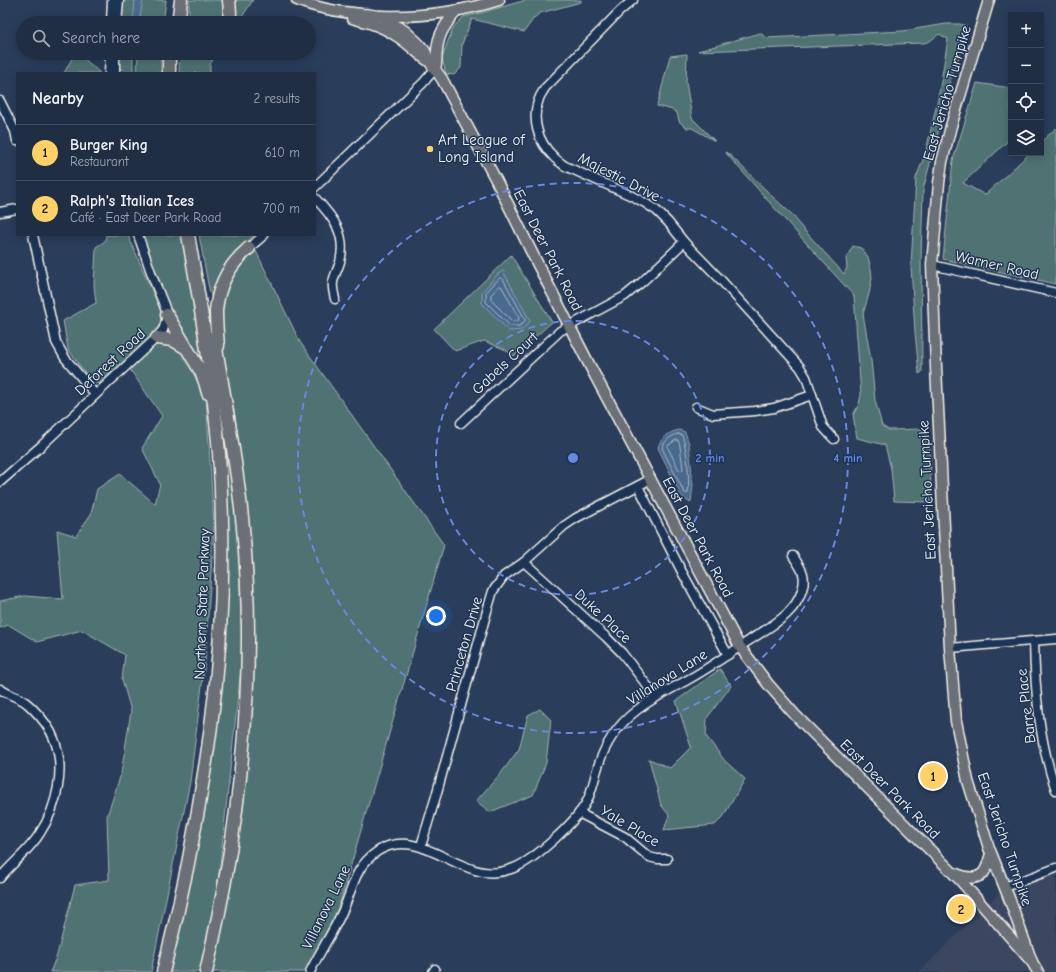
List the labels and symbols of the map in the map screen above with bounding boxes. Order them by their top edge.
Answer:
street label: East Jericho Turnpike [919,23,975,163]
place label: Art League of Long Island [438,131,525,166]
marker: Art League of Long Island [425,144,435,154]
street label: Majestic Drive [575,149,664,206]
street label: East Deer Park Road [510,186,586,314]
street label: Warner Road [954,247,1040,283]
street label: Deforest Road [71,325,149,399]
street label: Gabels Court [468,327,542,398]
street label: East Jericho Turnpike [914,419,940,560]
centre of rings [566,451,580,465]
text: 2 min [695,451,725,465]
text: 4 min [834,451,862,465]
street label: East Deer Park Road [659,474,737,600]
street label: Northern State Parkway [190,528,214,680]
street label: Duke Place [571,585,635,647]
street label: Princeton Drive [442,594,486,694]
your location [426,606,446,626]
street label: Villanova Lane [623,645,711,709]
street label: Barre Place [1012,667,1040,745]
street label: East Deer Park Road [836,735,944,843]
pin: 1 [920,761,946,791]
street label: East Jericho Turnpike [974,770,1036,908]
street label: Yale Place [597,801,663,851]
street label: Villanova Lane [298,862,354,952]
pin: 2 [948,894,974,924]

